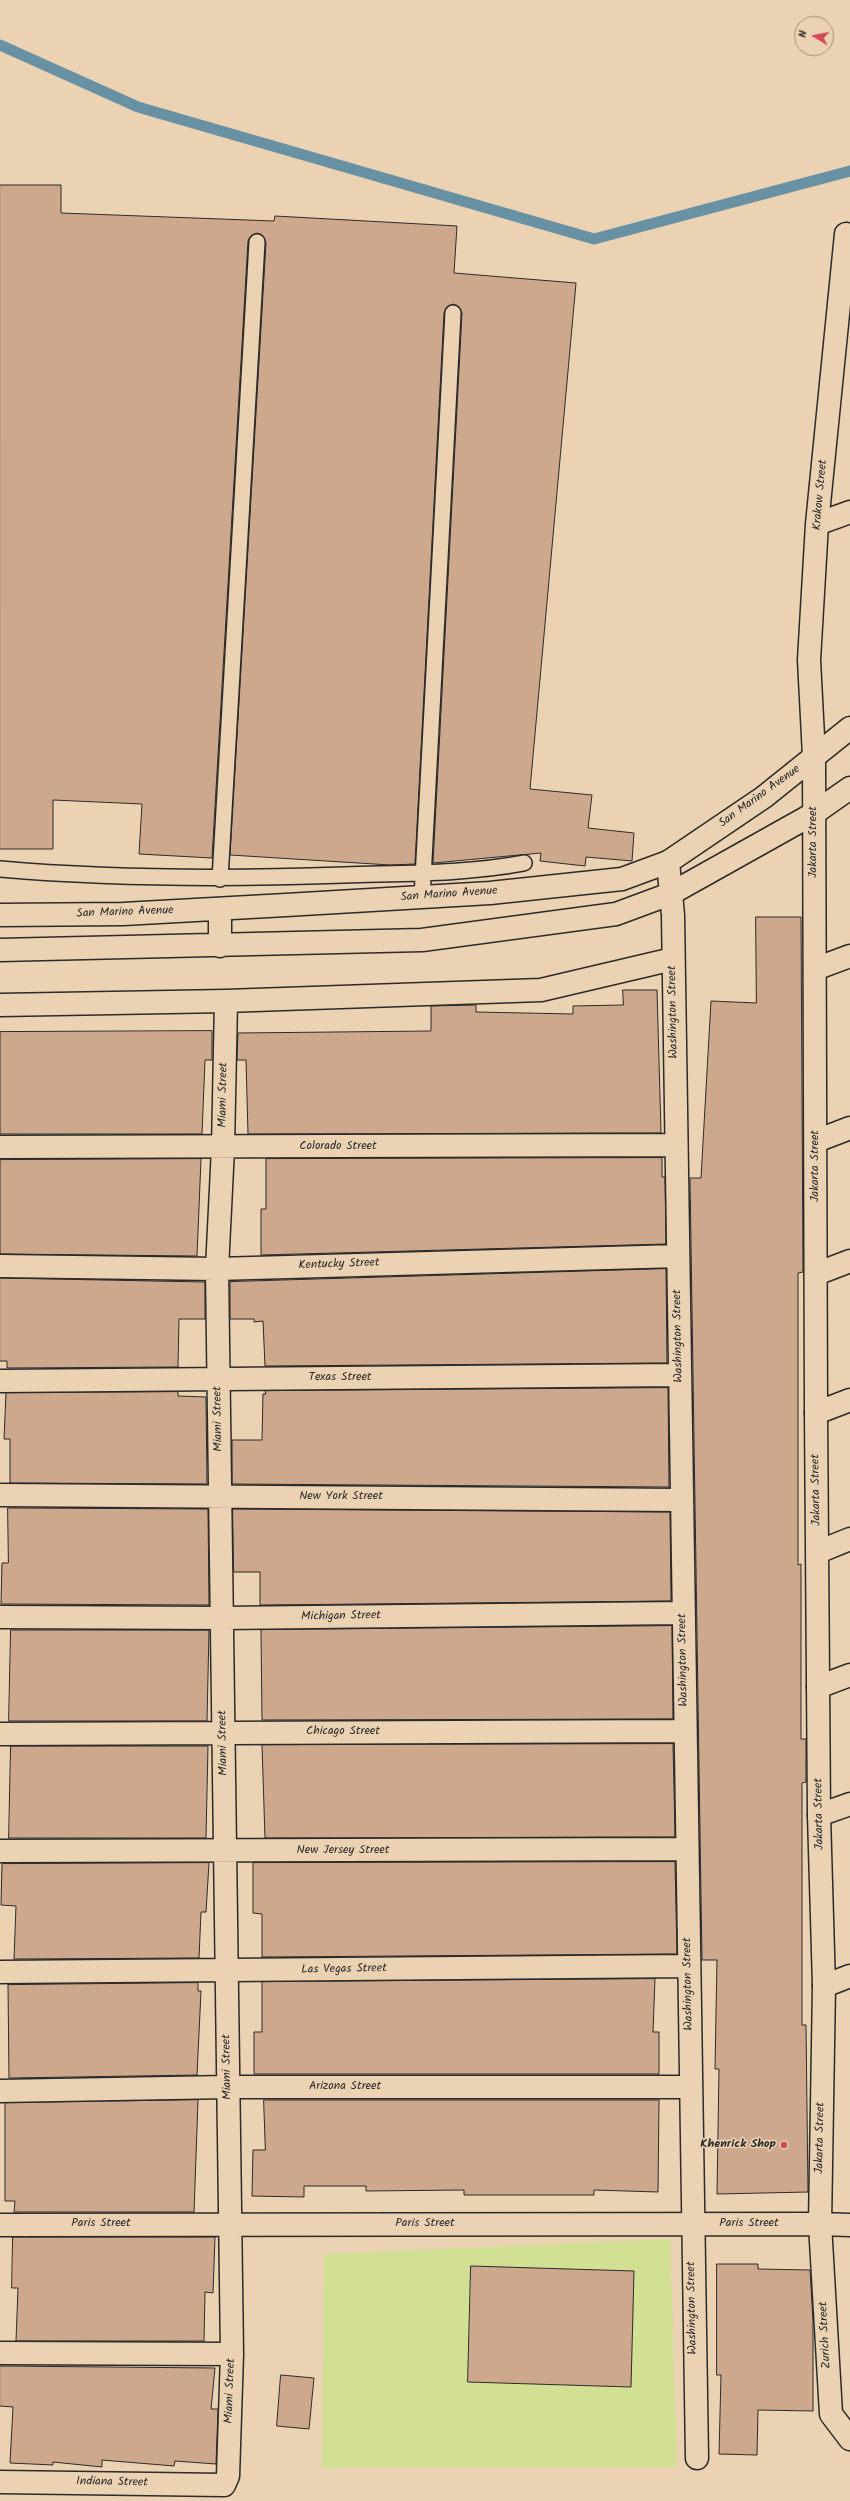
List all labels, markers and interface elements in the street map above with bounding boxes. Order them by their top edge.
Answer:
north arrow [794,16,834,56]
text: N [794,29,813,39]
street label: Krakow Street [811,459,831,531]
street label: San Marino Avenue [716,763,804,831]
street label: Jakarta Street [807,806,821,878]
street label: San Marino Avenue [400,884,498,906]
street label: San Marino Avenue [76,904,174,922]
street label: Washington Street [666,965,682,1059]
street label: Miami Street [216,1062,232,1128]
street label: Jakarta Street [809,1130,823,1202]
street label: Colorado Street [299,1140,377,1154]
street label: Kentucky Street [298,1256,380,1274]
street label: Washington Street [671,1289,687,1383]
street label: Texas Street [309,1371,371,1385]
street label: Miami Street [211,1386,227,1452]
street label: Jakarta Street [809,1454,825,1526]
street label: New York Street [299,1490,383,1504]
street label: Michigan Street [301,1609,381,1625]
street label: Washington Street [676,1613,692,1707]
street label: Miami Street [216,1710,232,1776]
street label: Chicago Street [306,1725,380,1739]
street label: Jakarta Street [812,1778,828,1850]
street label: New Jersey Street [297,1844,389,1858]
street label: Washington Street [681,1937,697,2031]
street label: Las Vegas Street [301,1962,387,1978]
street label: Miami Street [220,2034,236,2100]
street label: Arizona Street [309,2080,381,2094]
street label: Jakarta Street [813,2102,829,2174]
place label: Khenrick Shop [700,2138,776,2152]
marker: Khenrick Shop [779,2140,789,2150]
street label: Paris Street [71,2217,131,2231]
street label: Paris Street [395,2217,455,2231]
street label: Paris Street [719,2217,779,2231]
street label: Washington Street [685,2261,701,2355]
street label: Zurich Street [817,2301,835,2369]
street label: Miami Street [223,2358,239,2424]
street label: Indiana Street [76,2475,148,2491]

